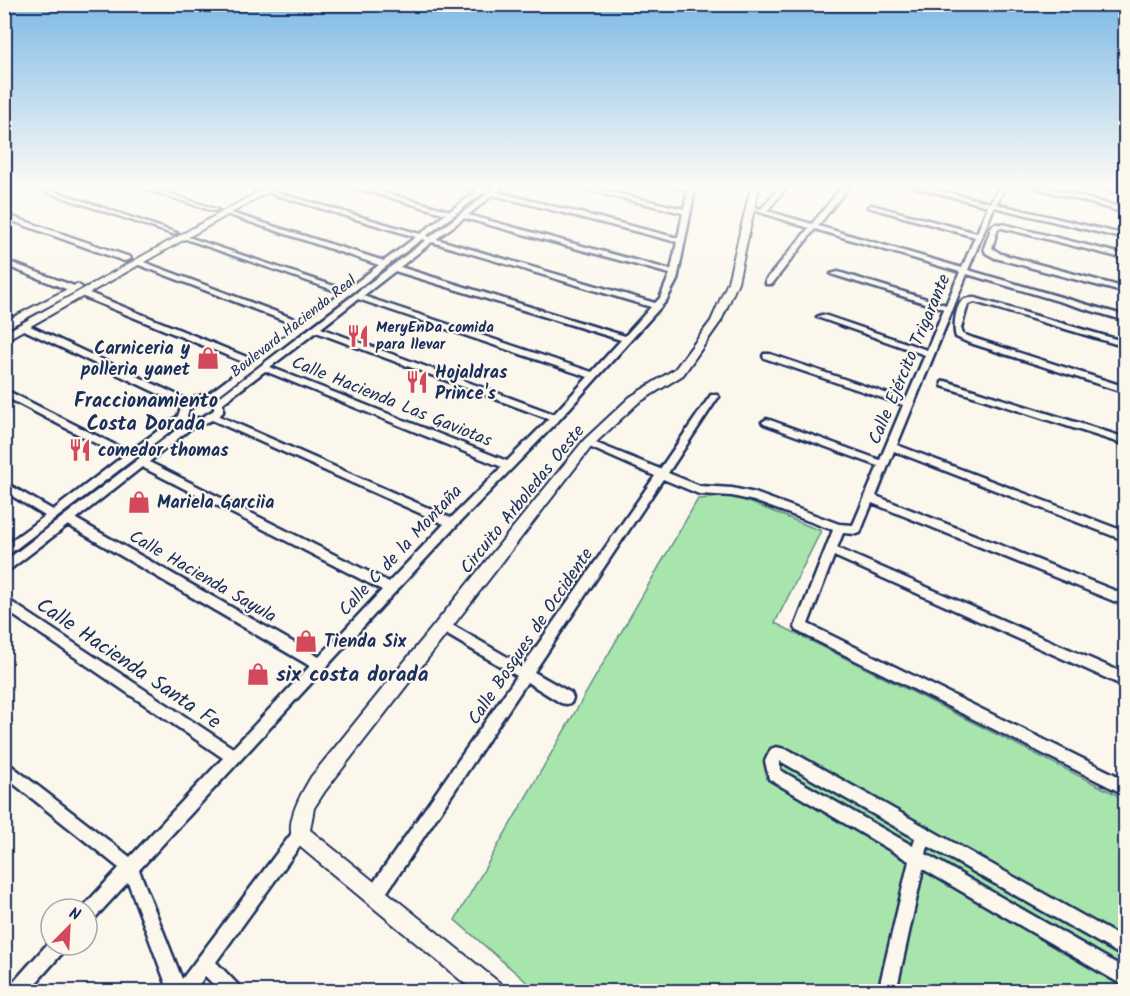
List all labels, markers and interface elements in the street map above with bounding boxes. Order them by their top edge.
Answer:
street label: Boulevard Hacienda Real [225,270,362,384]
street label: Calle Ejército Trigarante [861,270,959,449]
place label: MeryEnDa comida para llevar [375,316,494,357]
restaurant icon: MeryEnDa comida para llevar [345,323,371,349]
place label: Carniceria y polleria yanet [80,335,191,385]
shop icon: Carniceria y polleria yanet [195,345,221,371]
street label: Calle Hacienda Las Gaviotas [287,349,496,456]
place label: Hojaldras Prince's [435,359,508,409]
restaurant icon: Hojaldras Prince's [404,369,430,395]
district label: Fraccionamiento Costa Dorada [74,386,218,441]
street label: Circuito Arboledas Oeste [454,419,593,581]
restaurant icon: comedor thomas [67,437,93,463]
place label: comedor thomas [98,437,229,466]
street label: Calle C de la Montaña [332,479,470,623]
shop icon: Mariela Garciia [126,489,152,515]
place label: Mariela Garciia [157,489,274,518]
street label: Calle Hacienda Sayula [123,523,282,631]
street label: Calle Bosques de Occidente [461,542,601,731]
street label: Calle Hacienda Santa Fe [29,590,228,739]
shop icon: Tienda Six [293,628,319,654]
place label: Tienda Six [324,628,407,657]
place label: six costa dorada [276,659,429,692]
shop icon: six costa dorada [245,661,271,687]
north arrow [39,897,99,957]
text: N [65,901,84,928]

